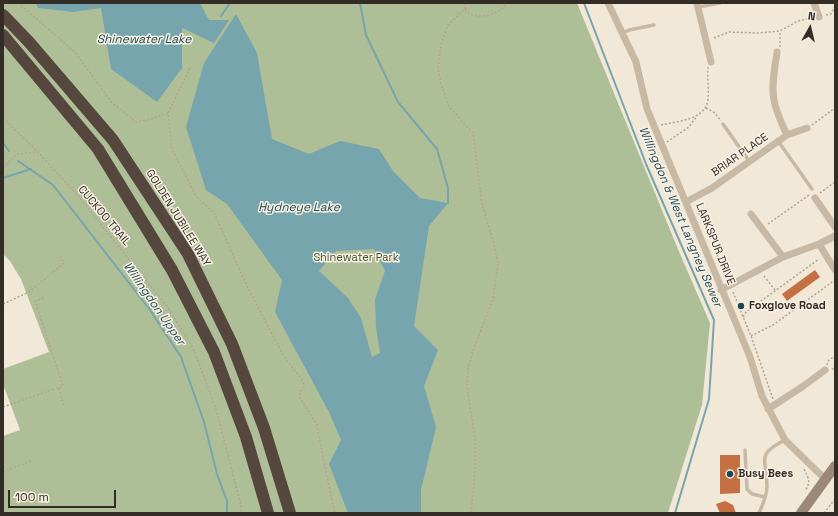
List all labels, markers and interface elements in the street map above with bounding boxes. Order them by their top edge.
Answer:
north arrow [790,8,830,48]
text: N [807,9,816,24]
water label: Shinewater Lake [97,33,191,47]
water label: Willingdon & West Langney Sewer [635,125,725,309]
street label: BRIAR PLACE [709,131,771,179]
street label: GOLDEN JUBILEE WAY [143,167,213,269]
street label: CUCKOO TRAIL [75,183,133,249]
water label: Hydneye Lake [258,201,340,215]
street label: LARKSPUR DRIVE [693,201,737,287]
park label: Shinewater Park [313,251,399,265]
water label: Willingdon Upper [120,260,188,348]
place label: Foxglove Road [749,299,826,313]
marker: Foxglove Road [736,301,746,311]
place label: Busy Bees [738,467,793,481]
marker: Busy Bees [725,469,735,479]
scale bar [10,482,118,508]
text: 100 m [15,489,49,505]

